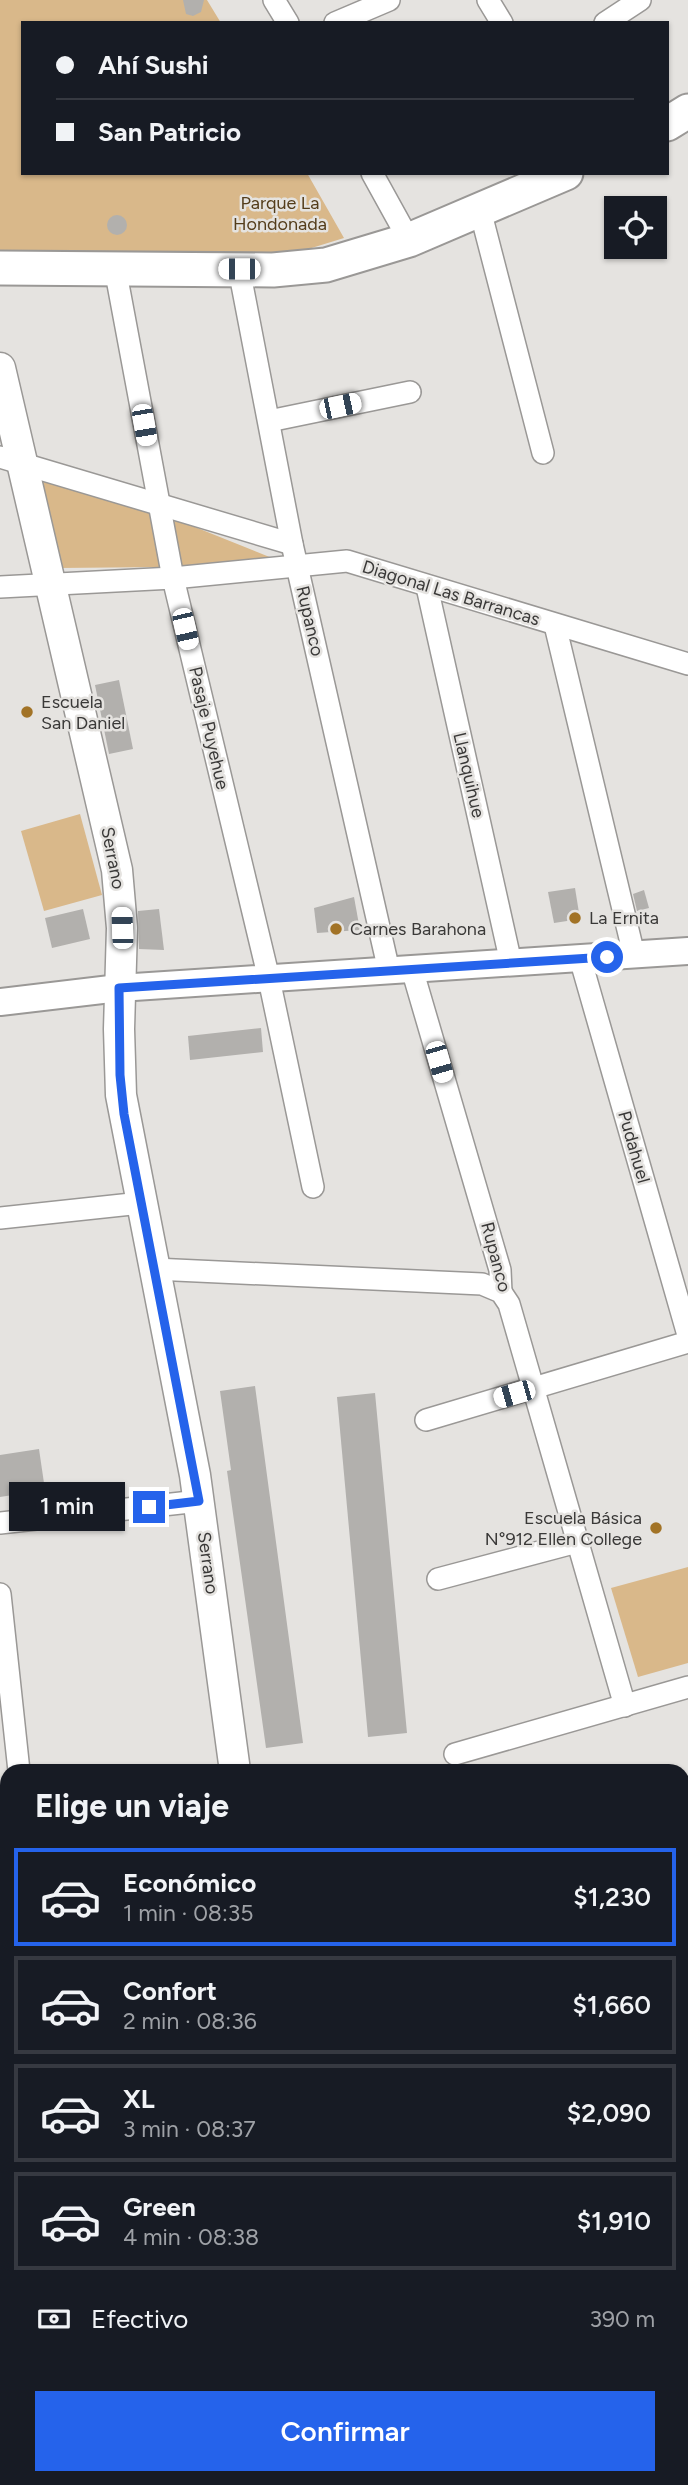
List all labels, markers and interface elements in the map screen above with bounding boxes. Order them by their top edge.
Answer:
text: Ahí Sushi [98,49,209,81]
text: San Patricio [98,116,241,148]
park label: Parque La Hondonada [233,192,327,235]
map controls [604,196,667,259]
button: locate [604,196,667,259]
car [219,259,261,280]
car [318,391,363,421]
car [131,402,158,448]
street label: Diagonal Las Barrancas [360,555,542,631]
street label: Rupanco [291,584,329,658]
car [171,606,200,652]
street label: Pasaje Puyehue [184,664,234,792]
place label: Escuela San Daniel [41,691,125,734]
marker: Escuela San Daniel [19,704,35,720]
street label: Llanquihue [448,730,490,820]
street label: Serrano [96,825,130,891]
car [111,907,134,949]
place label: La Ernita [589,907,659,929]
marker: La Ernita [567,910,583,926]
place label: Carnes Barahona [350,918,486,940]
marker: Carnes Barahona [328,921,344,937]
route start [591,941,623,973]
car [424,1039,455,1085]
street label: Pudahuel [613,1108,655,1186]
street label: Rupanco [476,1220,516,1294]
car [491,1378,538,1410]
callout: 1 min [9,1482,124,1532]
route end [133,1491,165,1523]
text: 1 min [40,1492,94,1520]
place label: Escuela Básica N°912 Ellen College [485,1507,642,1550]
marker: Escuela Básica N°912 Ellen College [648,1520,664,1536]
street label: Serrano [193,1530,223,1596]
text: Elige un viaje [35,1787,229,1825]
icon: car [39,1866,102,1929]
text: Económico [123,1867,256,1899]
text: $1,230 [573,1881,651,1913]
text: 1 min · 08:35 [123,1899,254,1927]
icon: car [39,1974,102,2037]
text: Confort [123,1975,217,2007]
text: $1,660 [573,1989,651,2021]
text: 2 min · 08:36 [123,2007,257,2035]
icon: car [39,2082,102,2145]
text: XL [123,2083,155,2115]
text: $2,090 [567,2097,651,2129]
text: 3 min · 08:37 [123,2115,256,2143]
icon: car [39,2190,102,2253]
text: Green [123,2191,196,2223]
text: $1,910 [577,2205,651,2237]
text: 4 min · 08:38 [123,2223,259,2251]
icon: cash [35,2300,73,2338]
text: Efectivo [91,2303,188,2335]
text: 390 m [589,2305,655,2333]
button: Confirmar [35,2391,655,2471]

